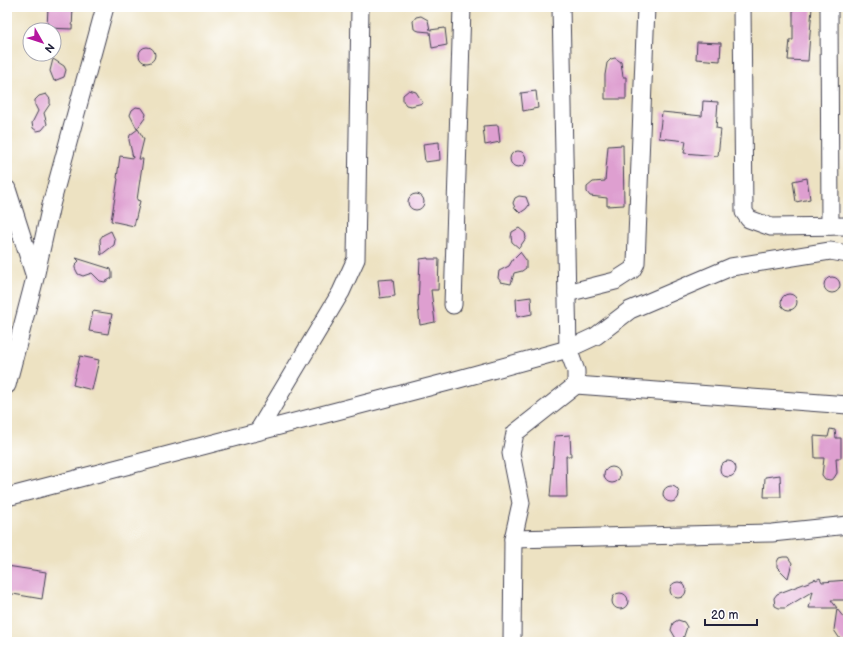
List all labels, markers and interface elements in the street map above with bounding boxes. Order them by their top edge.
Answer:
north arrow [22,22,62,62]
text: N [42,41,57,55]
scale bar [705,601,757,627]
text: 20 m [711,608,738,623]

